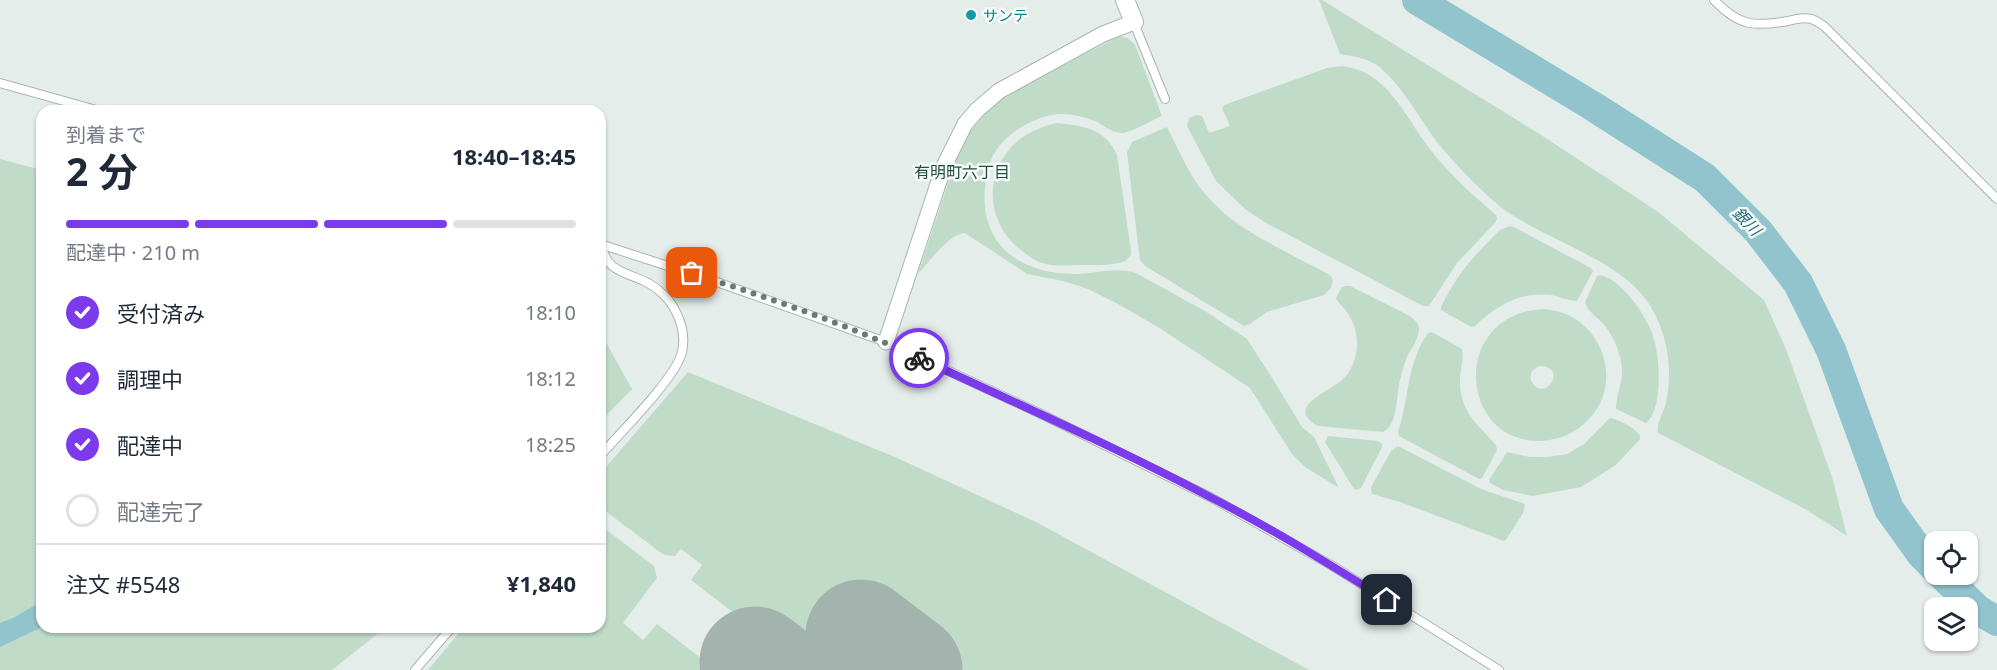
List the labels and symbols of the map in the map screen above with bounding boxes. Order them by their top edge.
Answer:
place label: サンテ [983,5,1028,25]
marker: サンテ [964,8,978,22]
district label: 有明町六丁目 [914,161,1010,183]
water label: 銀川 [1728,202,1767,242]
pin [666,247,717,298]
courier [889,328,949,388]
pin [1361,574,1412,625]

